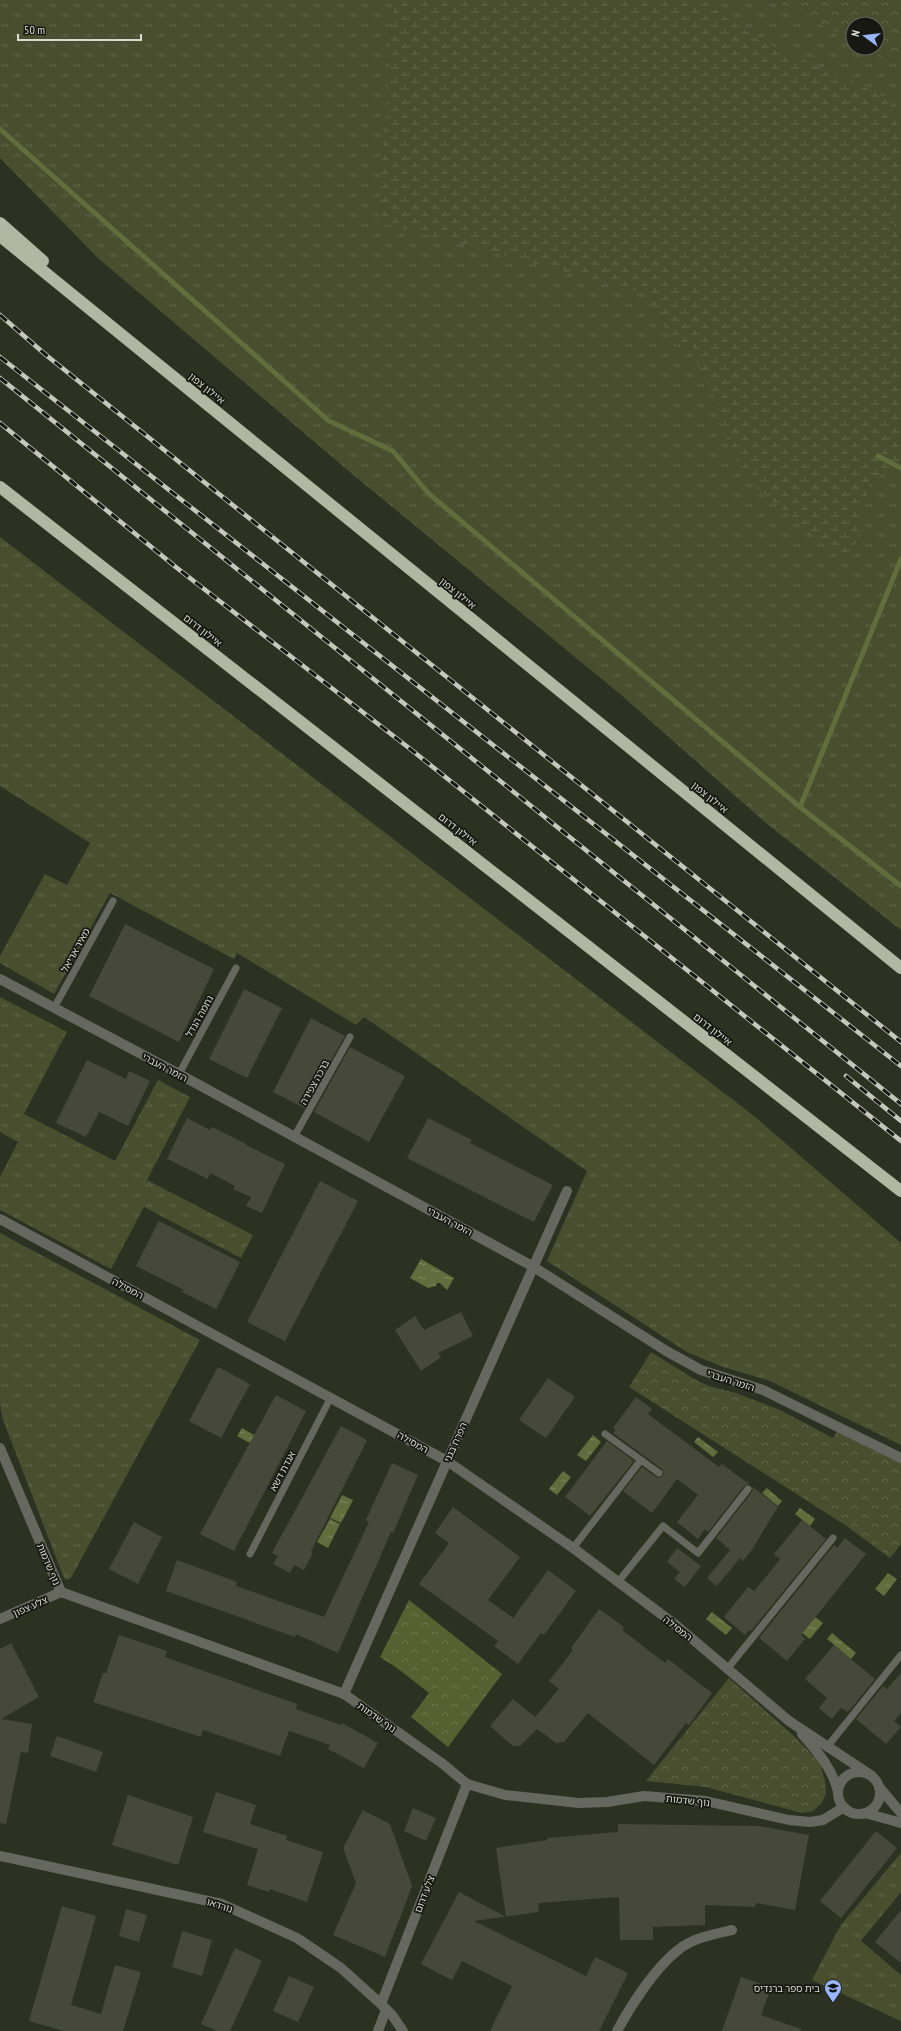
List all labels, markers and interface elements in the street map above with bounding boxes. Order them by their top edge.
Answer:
scale bar [18,16,141,42]
north arrow [845,16,885,56]
text: 50 m [24,22,45,37]
text: N [848,29,863,38]
street label: איילון צפון [186,370,228,407]
street label: איילון צפון [437,575,479,612]
street label: איילון דרום [181,611,225,650]
street label: איילון צפון [689,779,731,816]
street label: איילון דרום [436,810,480,849]
street label: מאיר אריאל [58,925,93,975]
street label: נחמה הנדל [183,993,216,1040]
street label: איילון דרום [691,1010,735,1049]
street label: הזמר העברי [140,1050,190,1085]
street label: ברכה צפירה [297,1057,332,1107]
street label: הזמר העברי [425,1204,475,1239]
street label: המסילה [110,1275,146,1302]
street label: הזמר העברי [705,1367,756,1394]
street label: הפרח בגני [441,1420,470,1464]
street label: המסילה [395,1429,431,1456]
street label: אגדת דשא [266,1449,298,1493]
street label: נוף שדמות [34,1541,63,1587]
street label: צלע צפון [11,1593,50,1620]
street label: המסילה [660,1613,695,1644]
street label: נוף שדמות [355,1699,399,1736]
street label: נוף שדמות [665,1792,711,1809]
street label: צלע דרום [411,1873,438,1915]
street label: נורדאו [205,1895,235,1916]
school or university icon: בית ספר ברנדיס [823,1978,843,2003]
place label: בית ספר ברנדיס [754,1982,820,1995]

